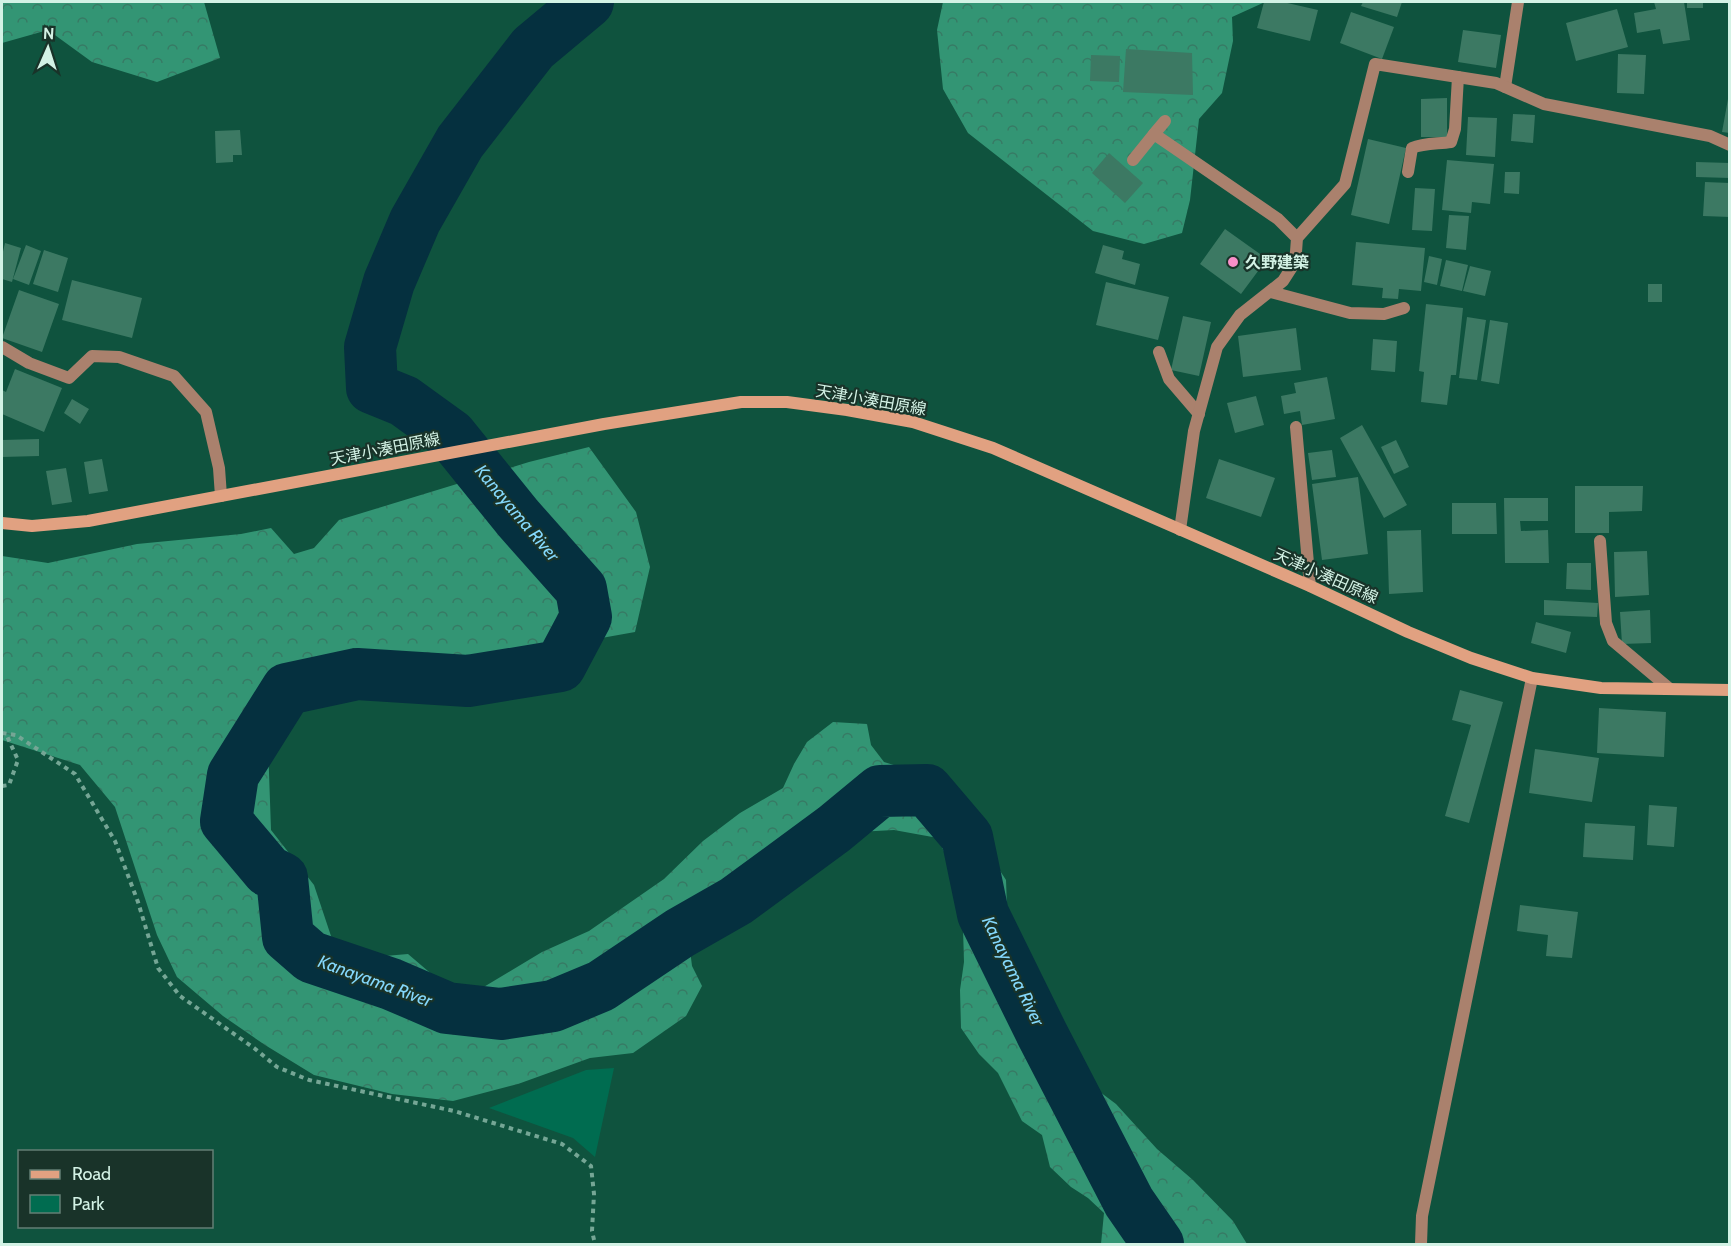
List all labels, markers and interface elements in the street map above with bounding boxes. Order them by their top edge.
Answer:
north arrow [18,18,78,78]
text: N [43,24,55,43]
place label: 久野建築 [1245,253,1309,272]
marker: 久野建築 [1226,255,1240,269]
street label: 天津小湊田原線 [814,381,928,419]
street label: 天津小湊田原線 [328,429,442,469]
water label: Kanayama River [470,460,565,567]
street label: 天津小湊田原線 [1271,545,1381,607]
water label: Kanayama River [977,912,1050,1031]
water label: Kanayama River [315,950,436,1012]
legend [18,1150,213,1228]
text: Road [72,1163,111,1185]
text: Park [72,1193,105,1215]

